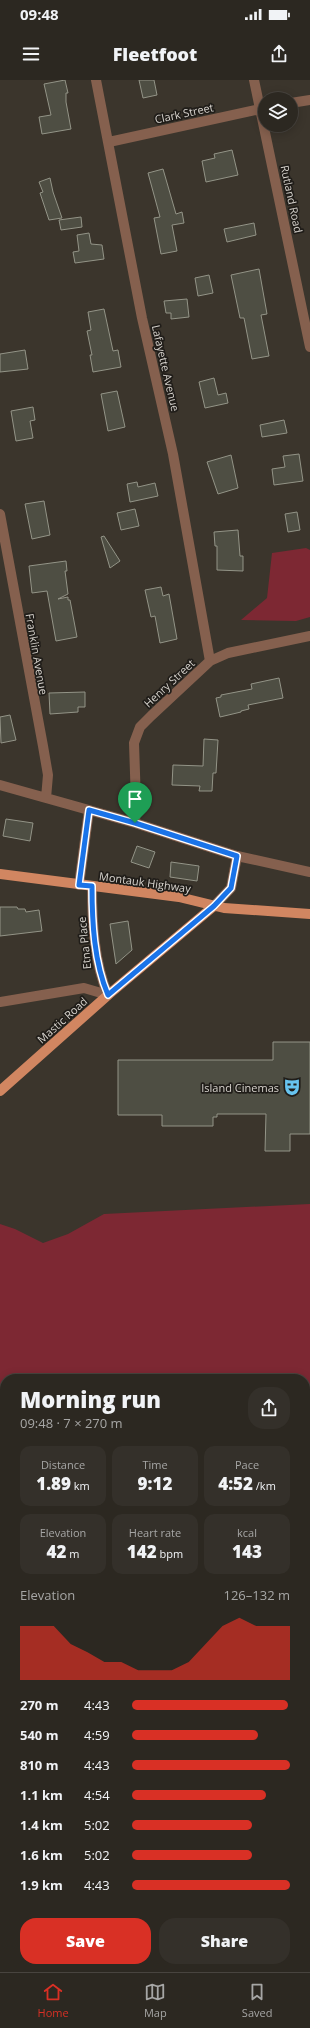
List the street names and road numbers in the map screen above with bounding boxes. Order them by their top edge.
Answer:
street label: Clark Street [153,99,215,127]
street label: Rutland Road [277,164,307,234]
street label: Lafayette Avenue [149,323,183,413]
street label: Franklin Avenue [22,612,52,696]
street label: Henry Street [140,655,198,711]
street label: Montauk Highway [98,868,192,896]
street label: Etna Place [74,916,94,970]
street label: Mastic Road [34,994,90,1046]

